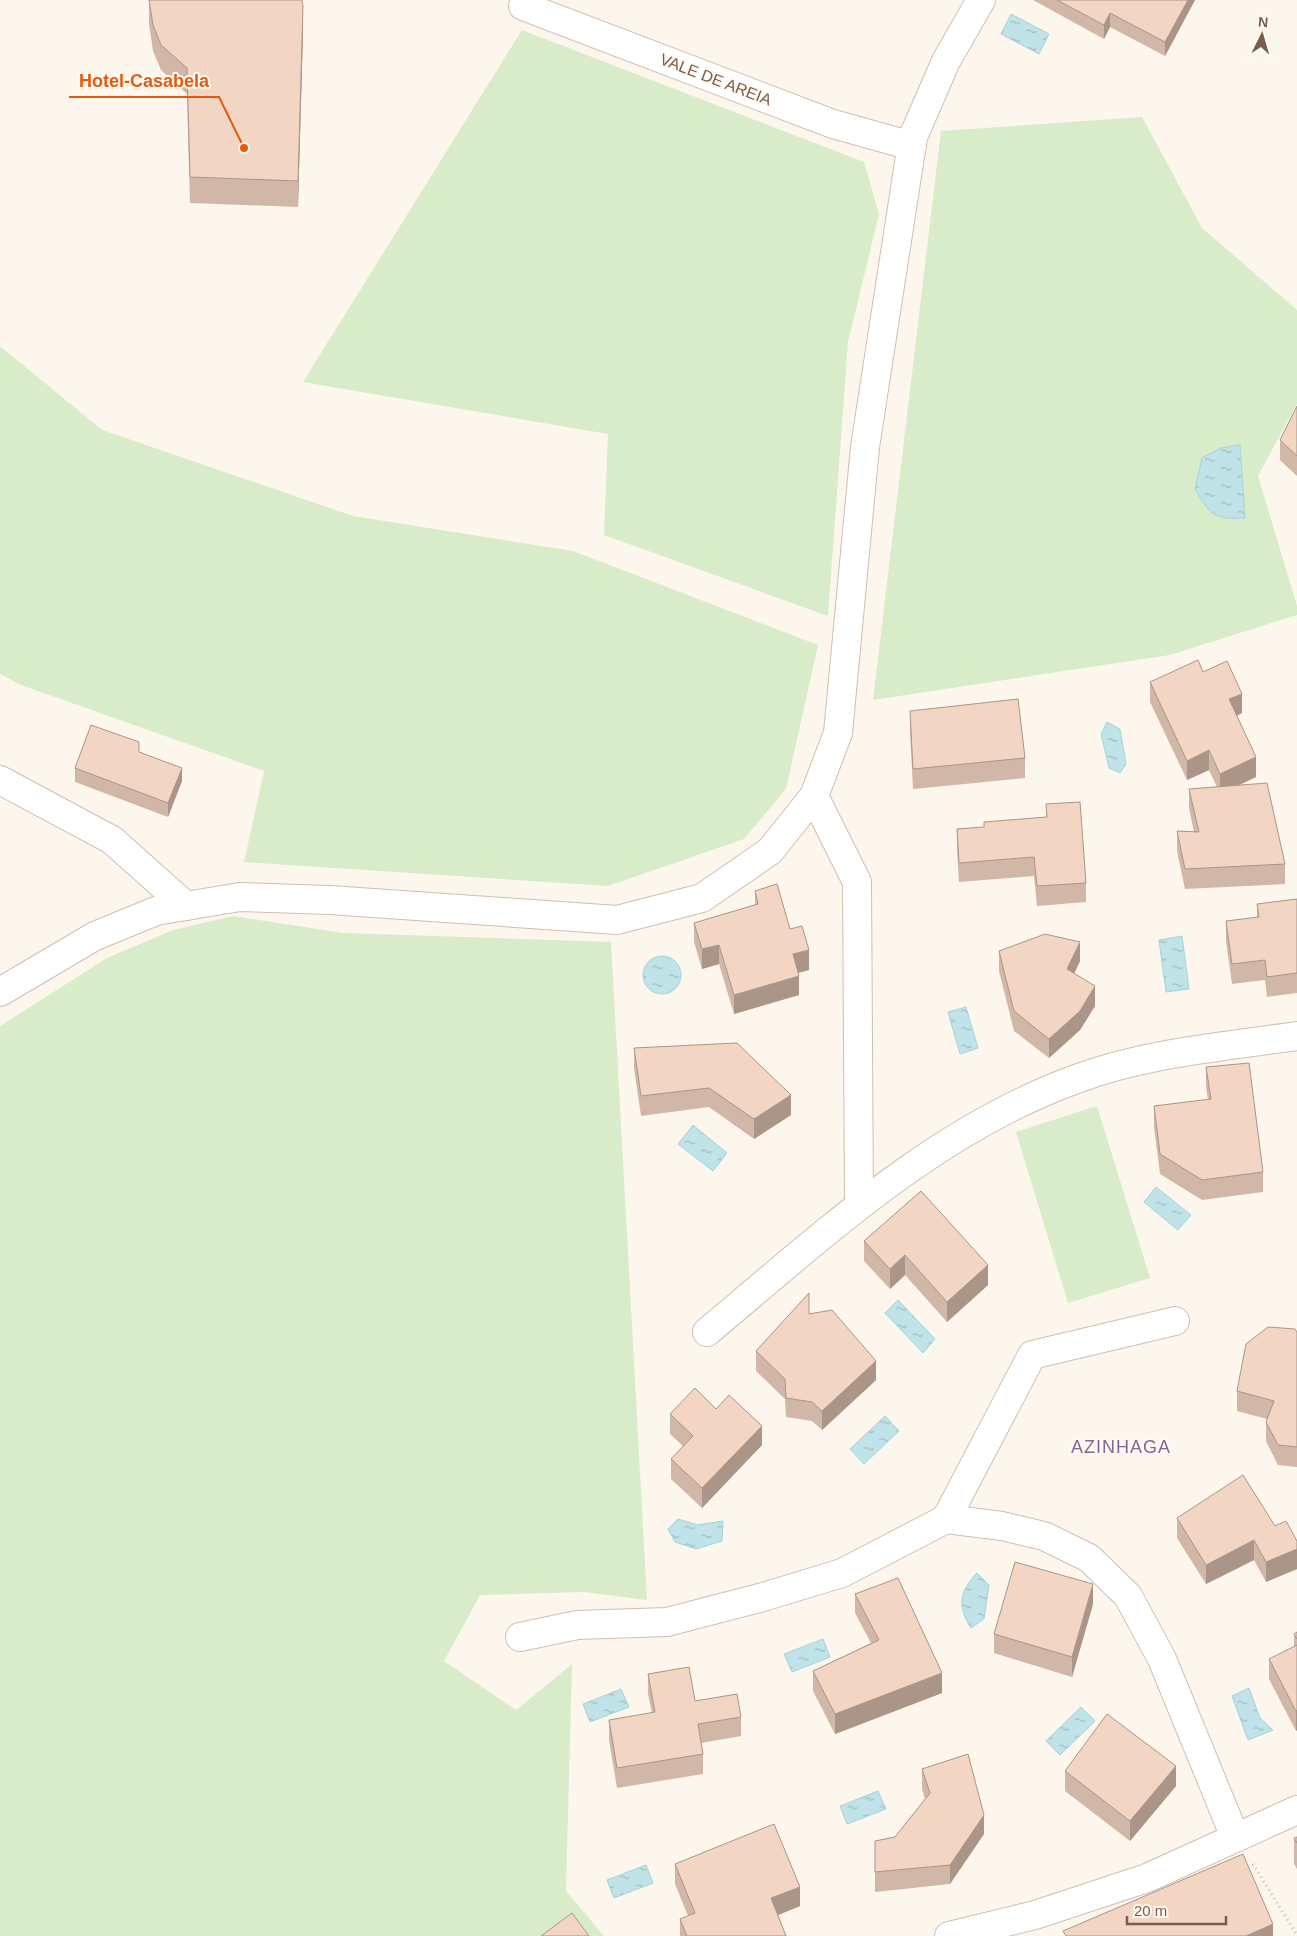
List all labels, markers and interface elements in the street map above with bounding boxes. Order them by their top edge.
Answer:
north arrow [1237,10,1287,60]
text: N [1257,14,1269,30]
street label: VALE DE AREIA [658,50,774,109]
callout: Hotel-Casabela [69,64,219,97]
text: Hotel-Casabela [79,71,210,91]
district label: AZINHAGA [1071,1437,1171,1457]
scale bar [1127,1894,1226,1926]
text: 20 m [1134,1902,1167,1919]

